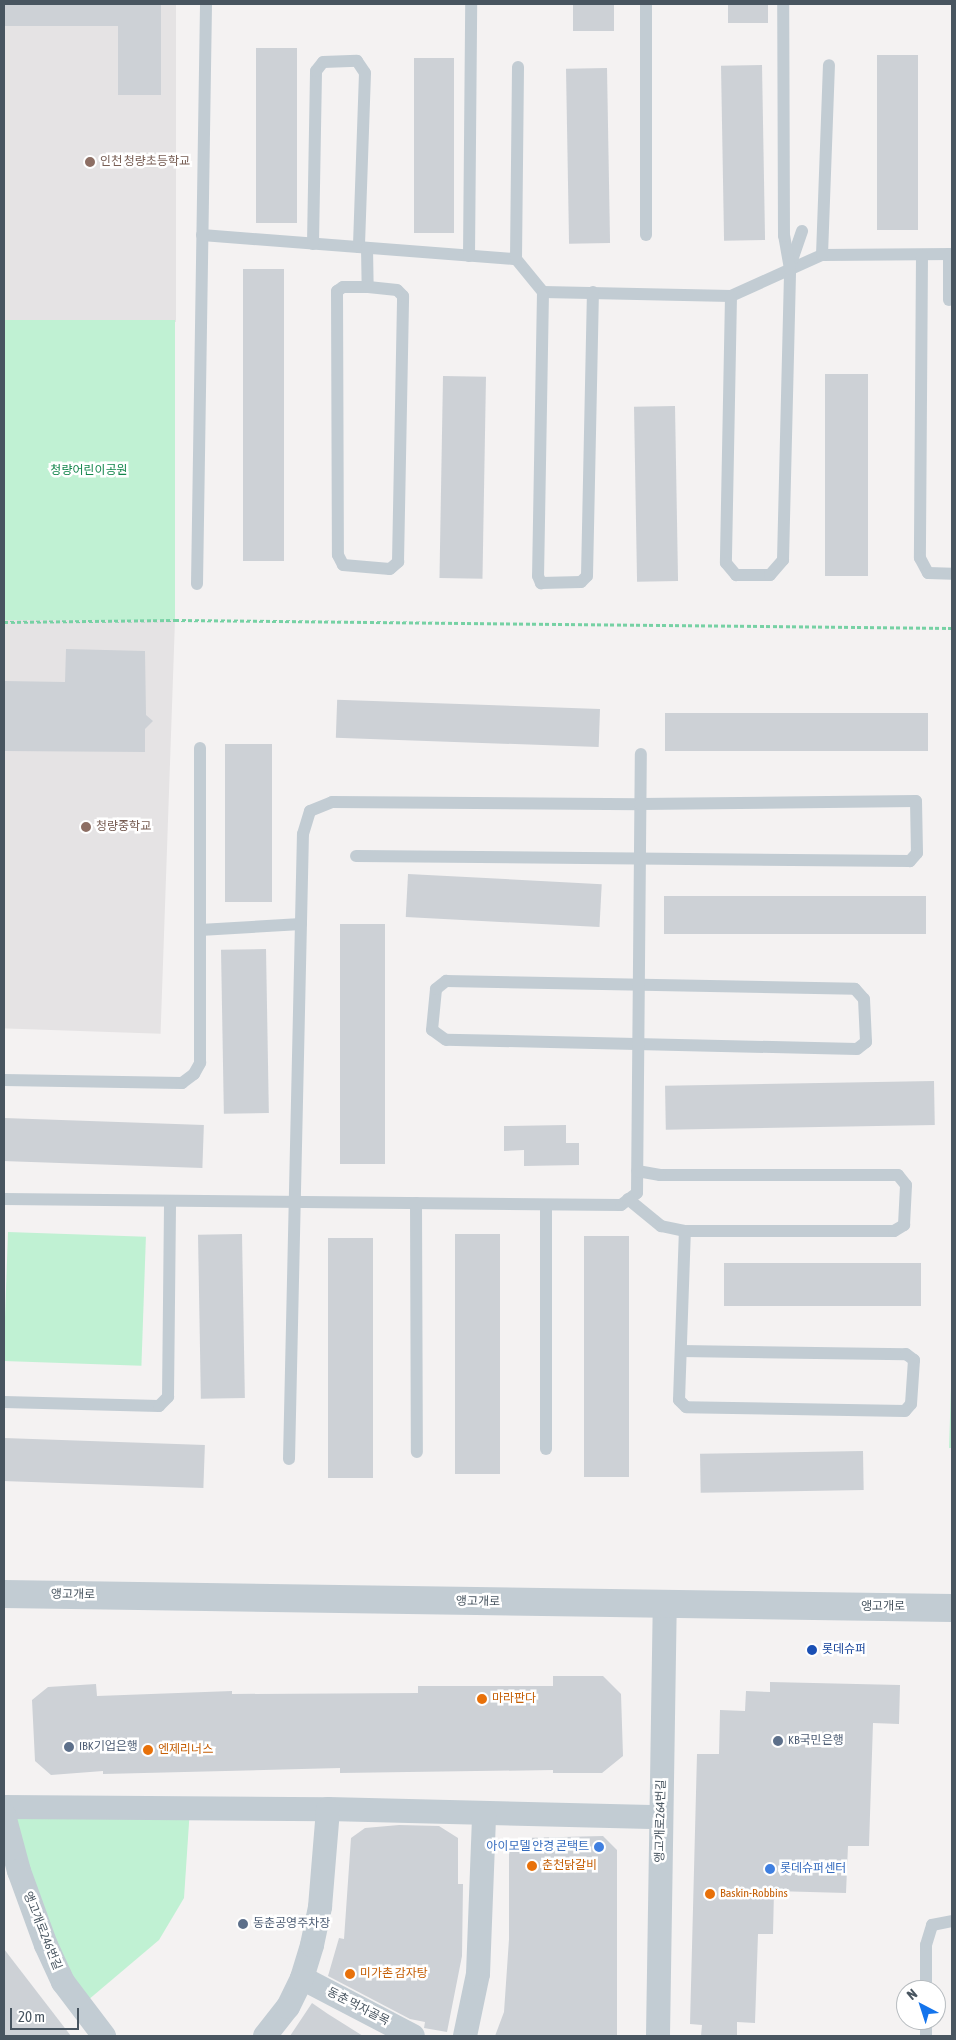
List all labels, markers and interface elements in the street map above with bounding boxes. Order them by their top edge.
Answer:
place label: 인천 청량초등학교 [100,155,190,169]
marker: 인천 청량초등학교 [84,156,96,168]
park label: 청량어린이공원 [50,464,128,478]
place label: 청량중학교 [96,820,151,834]
marker: 청량중학교 [80,821,92,833]
street label: 앵고개로 [51,1587,95,1603]
street label: 앵고개로 [456,1594,500,1610]
street label: 앵고개로 [861,1600,905,1614]
place label: 롯데슈퍼 [822,1643,866,1657]
marker: 롯데슈퍼 [806,1644,818,1656]
place label: 마라판다 [492,1692,536,1706]
marker: 마라판다 [476,1693,488,1705]
place label: KB국민은행 [788,1734,844,1748]
marker: KB국민은행 [772,1735,784,1747]
place label: IBK기업은행 [79,1740,138,1754]
marker: IBK기업은행 [63,1741,75,1753]
place label: 엔제리너스 [158,1743,213,1757]
marker: 엔제리너스 [142,1744,154,1756]
street label: 앵고개로264번길 [653,1779,669,1863]
place label: 아이모델 안경 콘택트 [486,1840,589,1854]
marker: 아이모델 안경 콘택트 [593,1841,605,1853]
place label: 춘천닭갈비 [542,1859,597,1873]
marker: 춘천닭갈비 [526,1860,538,1872]
place label: 롯데슈퍼센터 [780,1862,846,1876]
marker: 롯데슈퍼센터 [764,1863,776,1875]
place label: Baskin-Robbins [720,1887,788,1901]
marker: Baskin-Robbins [704,1888,716,1900]
street label: 앵고개로246번길 [20,1890,64,1972]
place label: 동춘공영주차장 [253,1917,330,1931]
marker: 동춘공영주차장 [237,1918,249,1930]
place label: 미가촌 감자탕 [360,1967,428,1981]
marker: 미가촌 감자탕 [344,1968,356,1980]
north arrow [896,1980,946,2030]
street label: 동춘 먹자골목 [324,1985,392,2029]
text: N [904,1985,920,2003]
scale bar [12,1998,81,2030]
text: 20 m [18,2008,45,2025]

